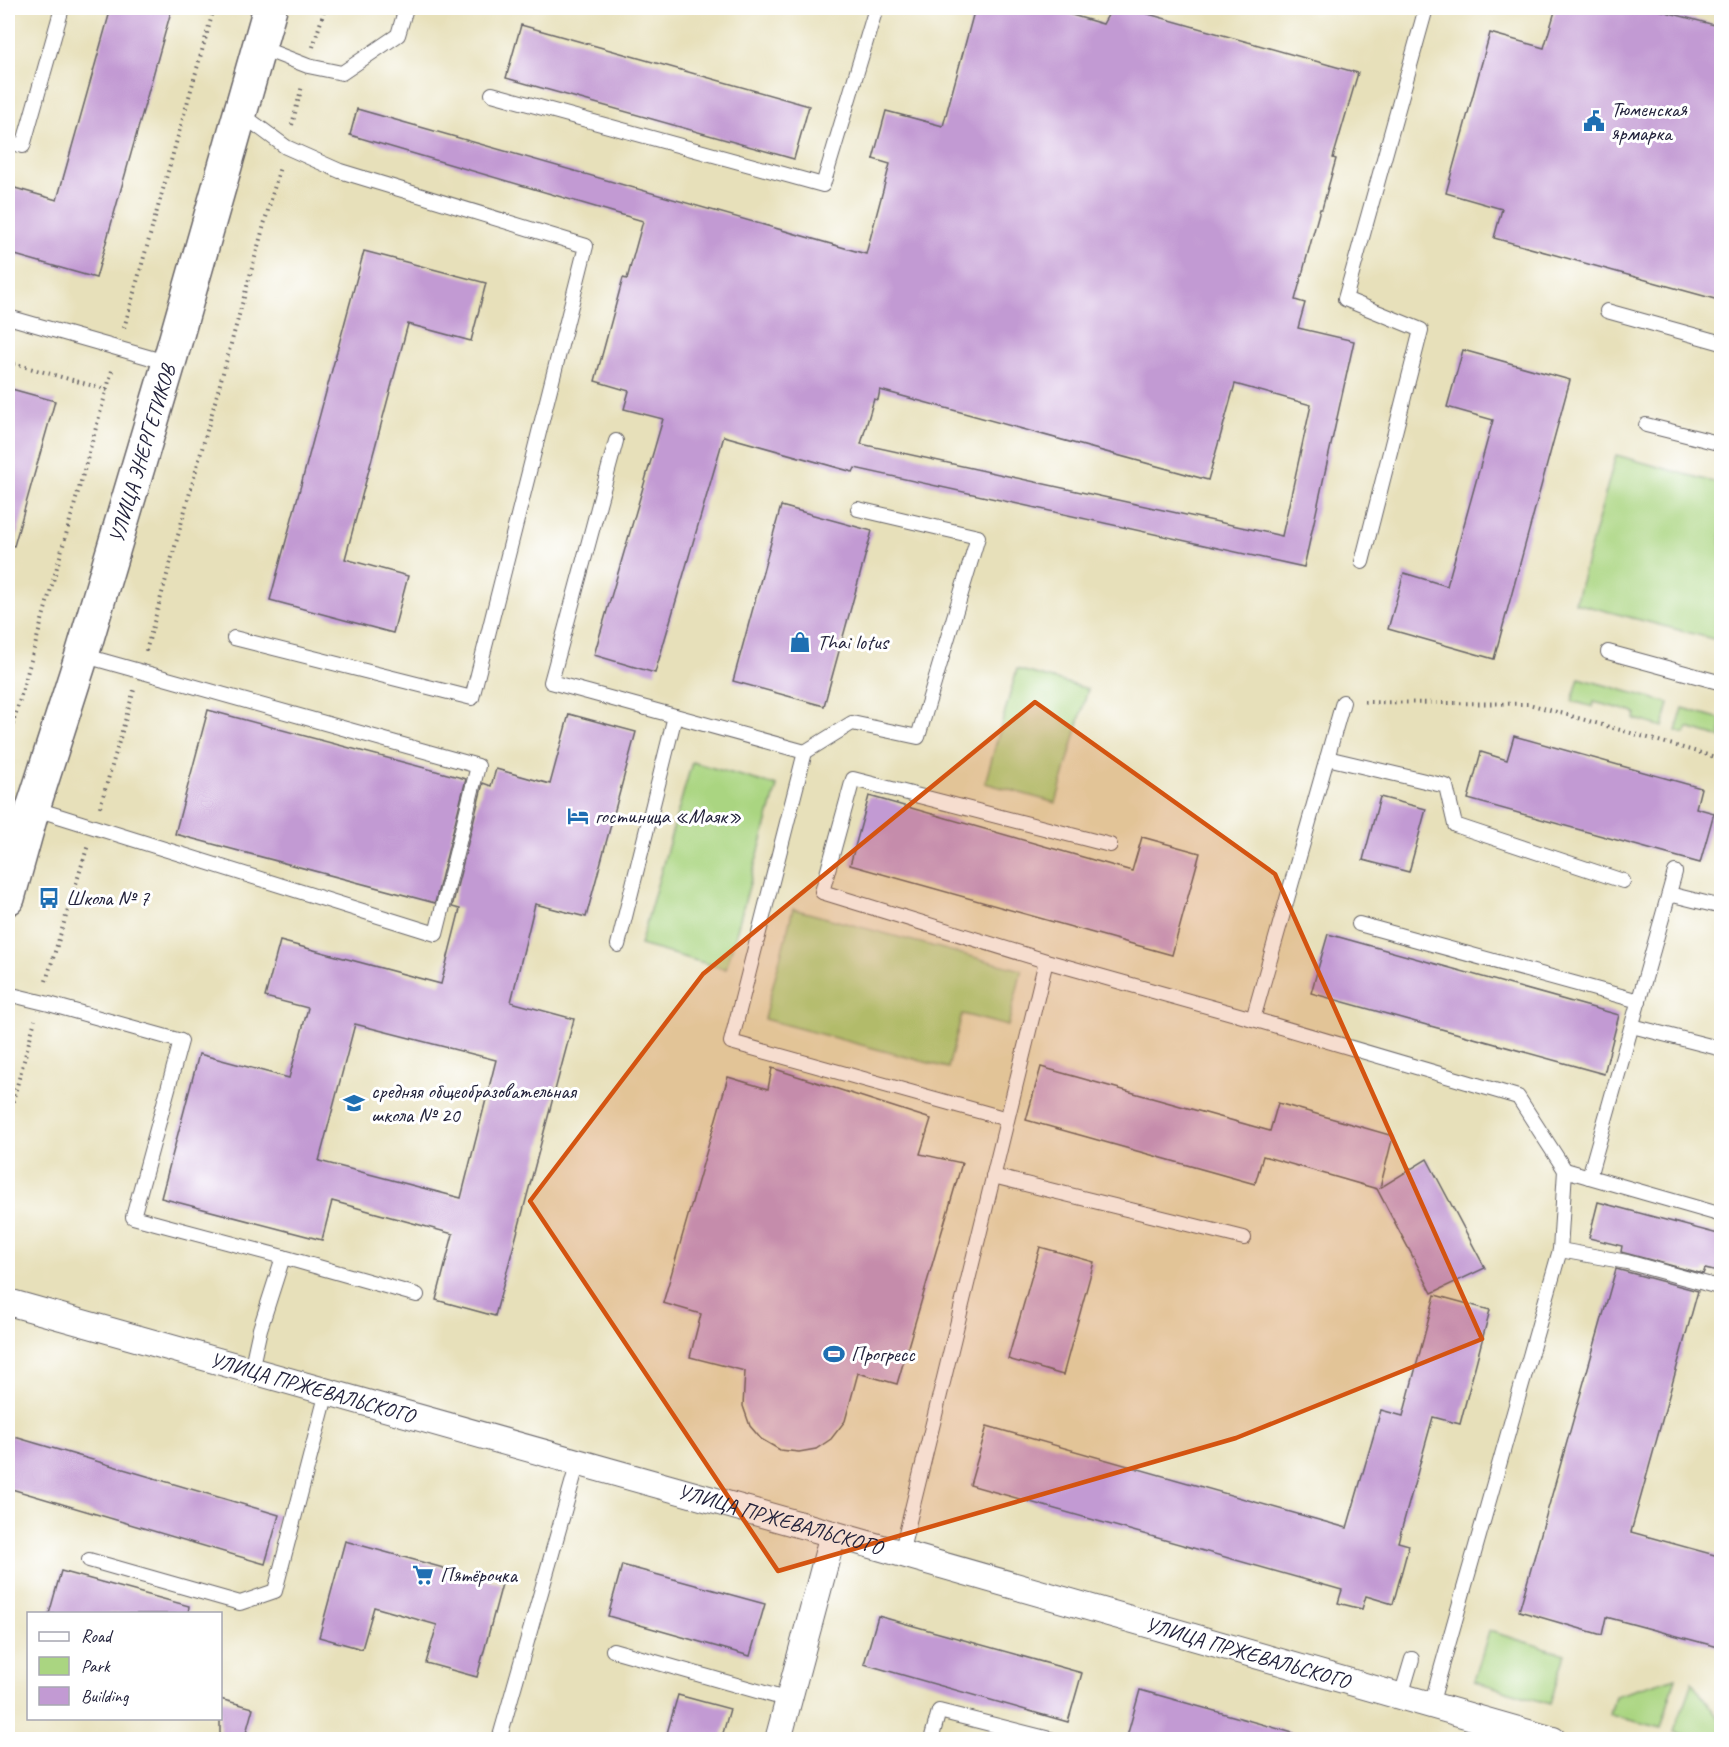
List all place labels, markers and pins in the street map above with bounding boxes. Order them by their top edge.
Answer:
place label: Тюменская ярмарка [1611,96,1688,146]
public building icon: Тюменская ярмарка [1582,109,1606,133]
place label: Thai lotus [817,629,890,655]
shop icon: Thai lotus [788,630,812,654]
place label: гостиница «Маяк» [595,803,742,829]
hotel icon: гостиница «Маяк» [566,804,590,828]
place label: Школа № 7 [66,885,151,911]
bus stop icon: Школа № 7 [37,886,61,910]
place label: средняя общеобразовательная школа № 20 [371,1078,578,1128]
school or university icon: средняя общеобразовательная школа № 20 [342,1091,366,1115]
place label: Прогресс [851,1341,916,1367]
sports icon: Прогресс [822,1342,846,1366]
place label: Пятёрочка [440,1562,519,1588]
supermarket icon: Пятёрочка [411,1563,435,1587]

